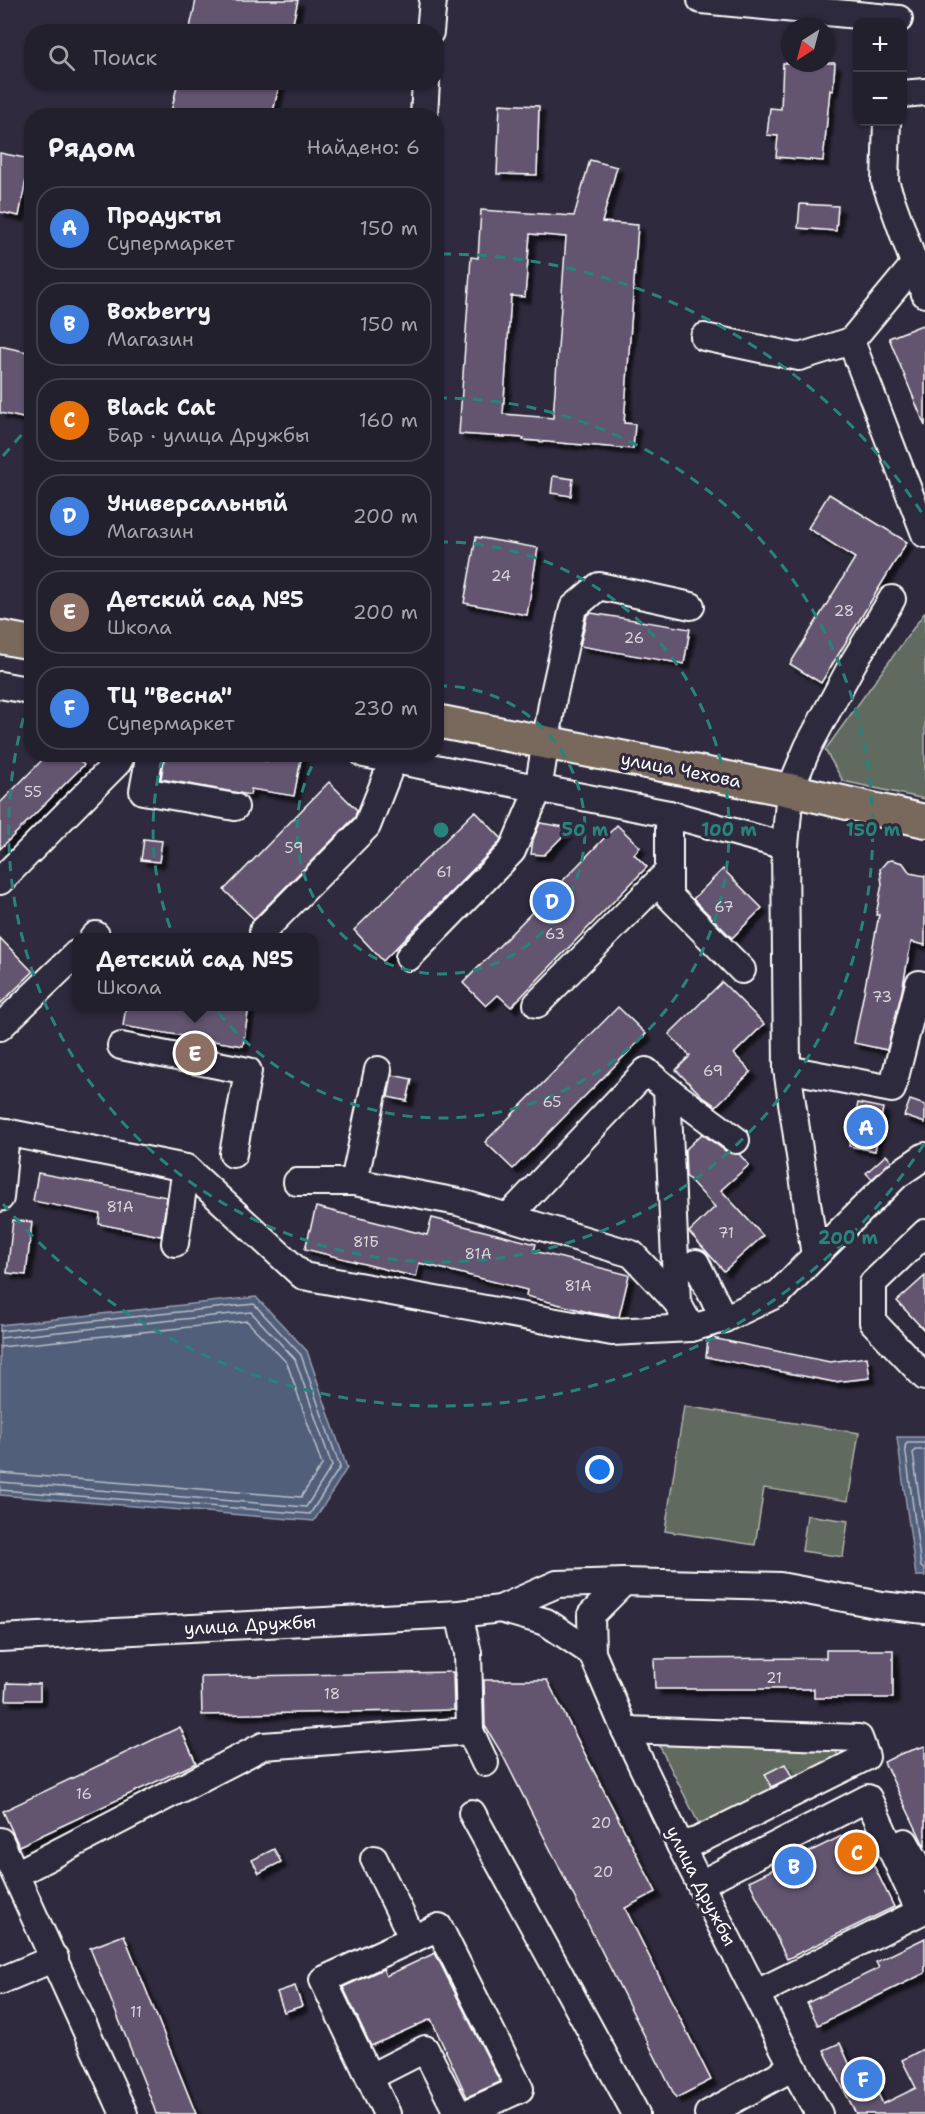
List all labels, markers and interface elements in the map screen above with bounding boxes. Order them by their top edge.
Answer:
north arrow [781,18,835,72]
map controls [853,18,907,126]
button: + [853,18,907,72]
search box [24,24,444,90]
icon: search [45,41,78,74]
text: Поиск [93,43,157,72]
button: − [853,72,907,126]
text: Рядом [48,130,135,165]
text: Найдено: 6 [307,134,420,160]
text: Продукты [107,201,221,230]
text: A [62,215,77,241]
text: 150 m [360,215,418,241]
text: Супермаркет [107,230,234,256]
text: Boxberry [107,297,211,326]
text: B [63,311,76,337]
text: 150 m [360,311,418,337]
text: Магазин [107,326,194,352]
text: Black Cat [107,393,216,422]
text: C [63,407,76,433]
text: 160 m [359,407,418,433]
text: Бар · улица Дружбы [107,422,309,448]
text: Универсальный [107,489,288,518]
text: D [62,503,77,529]
text: 200 m [353,503,418,529]
text: Магазин [107,518,194,544]
house number: 24 [491,566,511,586]
text: Детский сад №5 [107,585,304,614]
text: E [63,599,76,625]
text: 200 m [353,599,418,625]
house number: 28 [834,601,854,621]
text: Школа [107,614,172,640]
house number: 26 [624,628,644,648]
text: ТЦ "Весна" [107,681,232,710]
text: F [64,695,75,721]
text: 230 m [353,695,418,721]
text: Супермаркет [107,710,234,736]
street label: улица Чехова [619,747,743,793]
house number: 55 [24,782,42,802]
text: 50 m [562,818,609,842]
text: 100 m [701,818,757,842]
text: 150 m [846,818,901,842]
centre of rings [431,820,451,840]
house number: 59 [285,838,303,858]
house number: 61 [436,862,452,882]
pin: D [532,878,572,924]
house number: 67 [714,897,734,917]
house number: 63 [545,924,565,944]
popup [72,933,318,1011]
text: Детский сад №5 [97,945,293,974]
text: Школа [97,974,161,1000]
house number: 73 [872,987,892,1007]
pin: E [176,1030,214,1076]
house number: 69 [703,1061,723,1081]
house number: 65 [542,1092,562,1112]
pin: A [846,1104,886,1150]
house number: 81А [106,1197,134,1217]
house number: 71 [718,1223,734,1243]
text: 200 m [818,1226,879,1250]
house number: 81Б [353,1232,379,1252]
house number: 81А [464,1244,492,1264]
house number: 81А [564,1276,592,1296]
your location [585,1455,614,1484]
street label: улица Дружбы [183,1610,317,1640]
house number: 21 [766,1668,782,1688]
house number: 18 [324,1684,340,1704]
house number: 16 [76,1784,92,1804]
house number: 20 [591,1813,611,1833]
street label: улица Дружбы [660,1822,742,1950]
pin: C [838,1830,876,1874]
pin: B [774,1844,814,1888]
house number: 20 [593,1862,613,1882]
house number: 11 [130,2002,142,2022]
pin: F [844,2056,882,2102]

